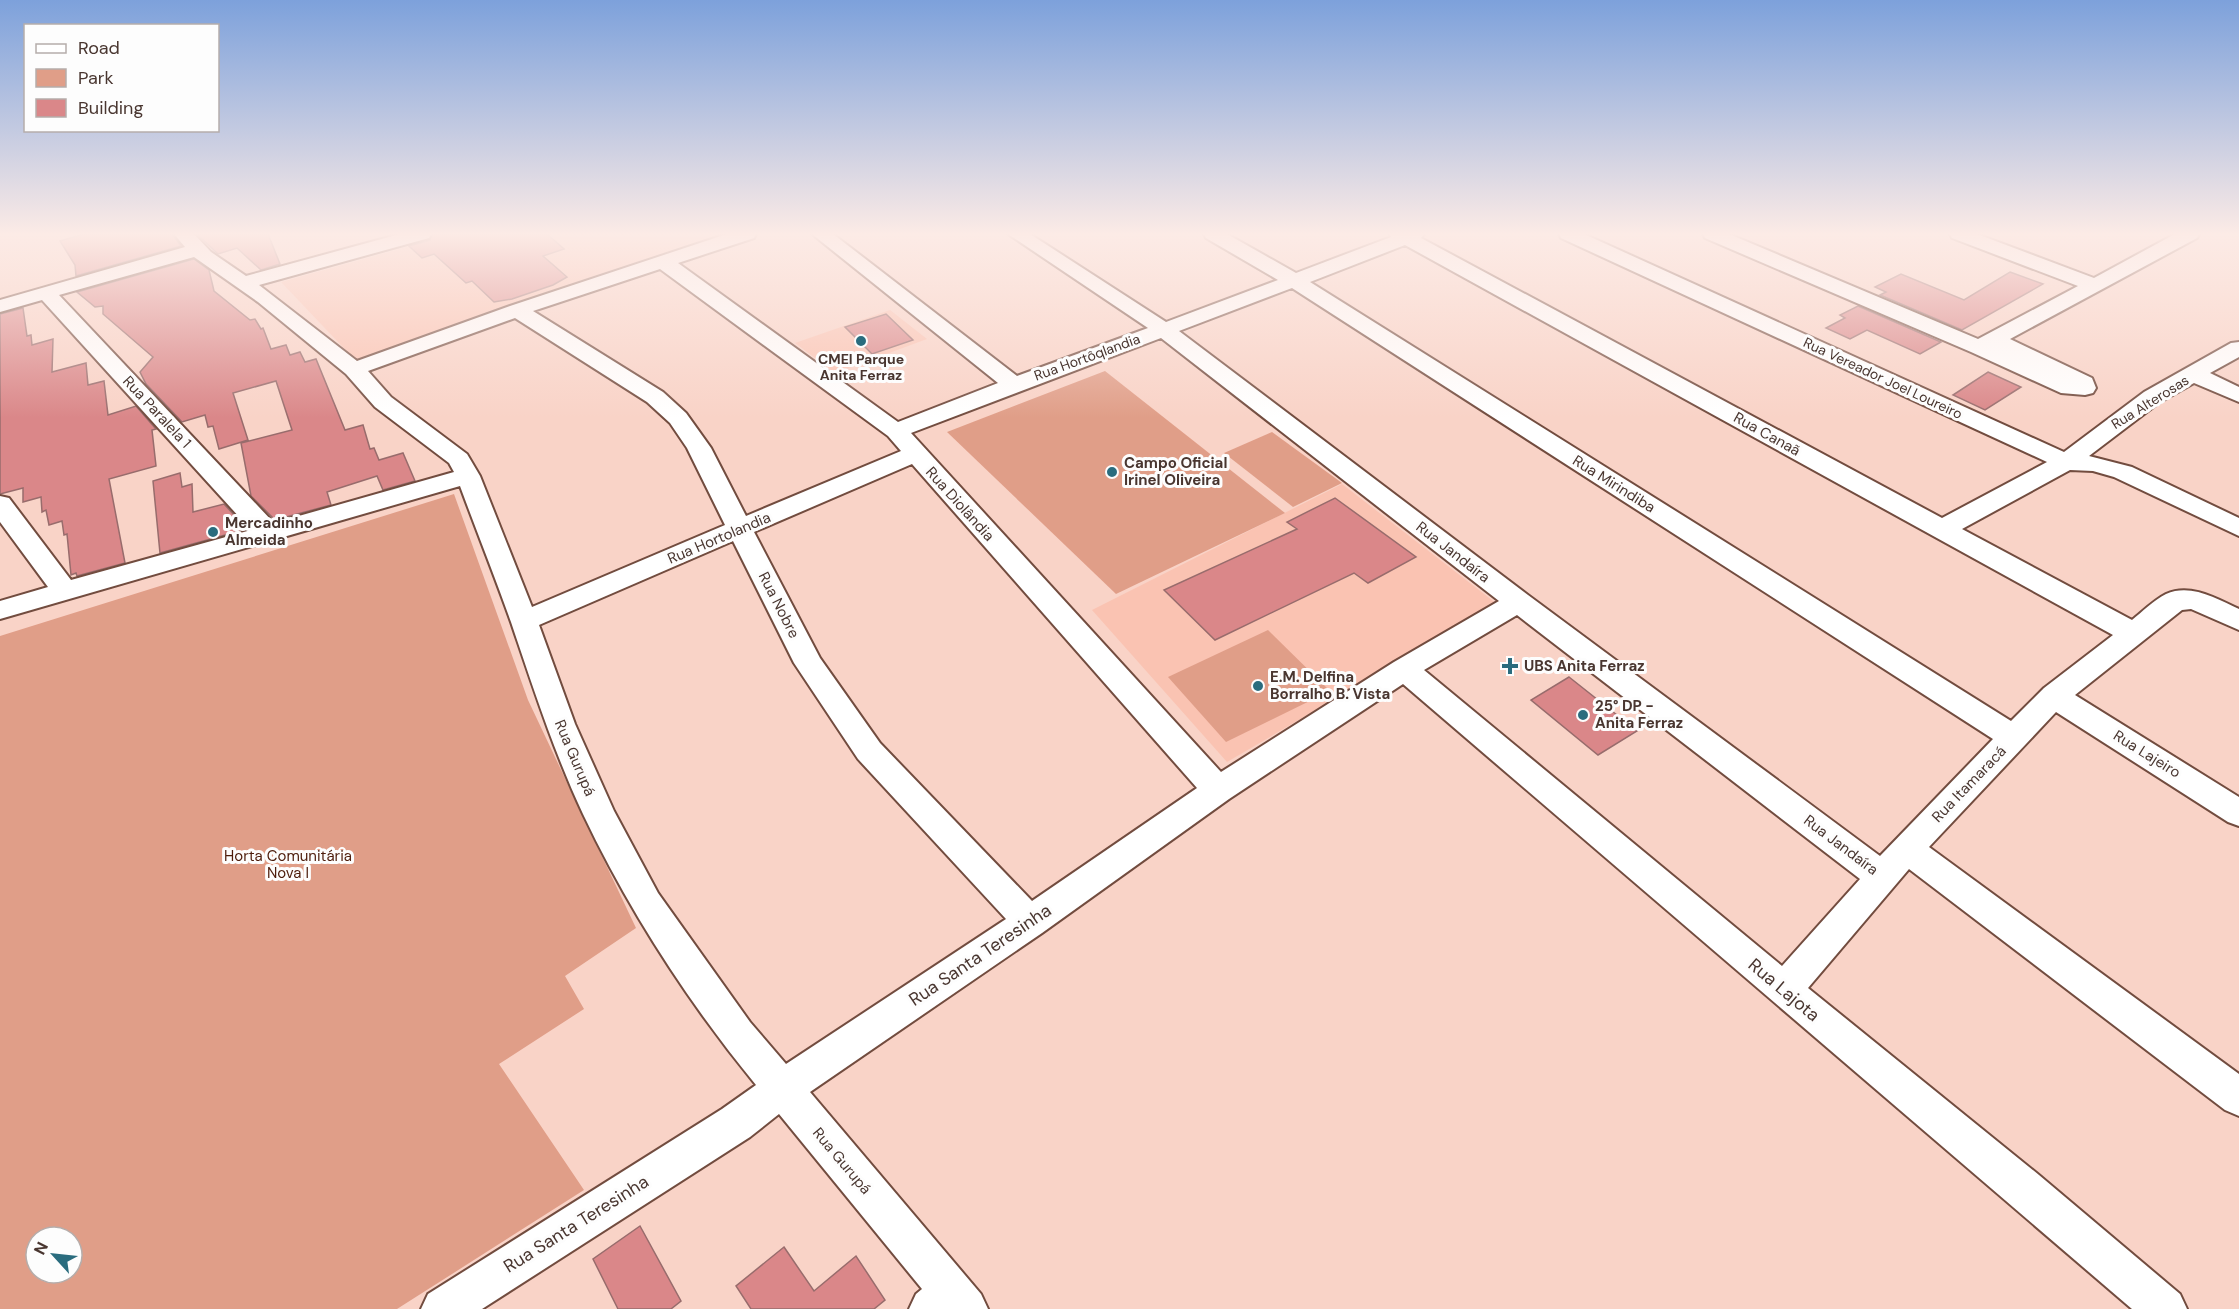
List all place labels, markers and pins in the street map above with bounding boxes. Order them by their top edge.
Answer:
marker: CMEI Parque Anita Ferraz [854,334,868,348]
place label: CMEI Parque Anita Ferraz [818,350,904,384]
place label: Campo Oficial Irinel Oliveira [1124,453,1227,490]
marker: Campo Oficial Irinel Oliveira [1105,465,1119,479]
place label: Mercadinho Almeida [225,513,313,550]
marker: Mercadinho Almeida [206,525,220,539]
place label: UBS Anita Ferraz [1524,656,1645,676]
marker: UBS Anita Ferraz [1501,657,1519,675]
place label: E.M. Delfina Borralho B. Vista [1270,667,1390,704]
marker: E.M. Delfina Borralho B. Vista [1251,679,1265,693]
place label: 25° DP - Anita Ferraz [1595,696,1683,733]
marker: 25° DP - Anita Ferraz [1576,708,1590,722]

